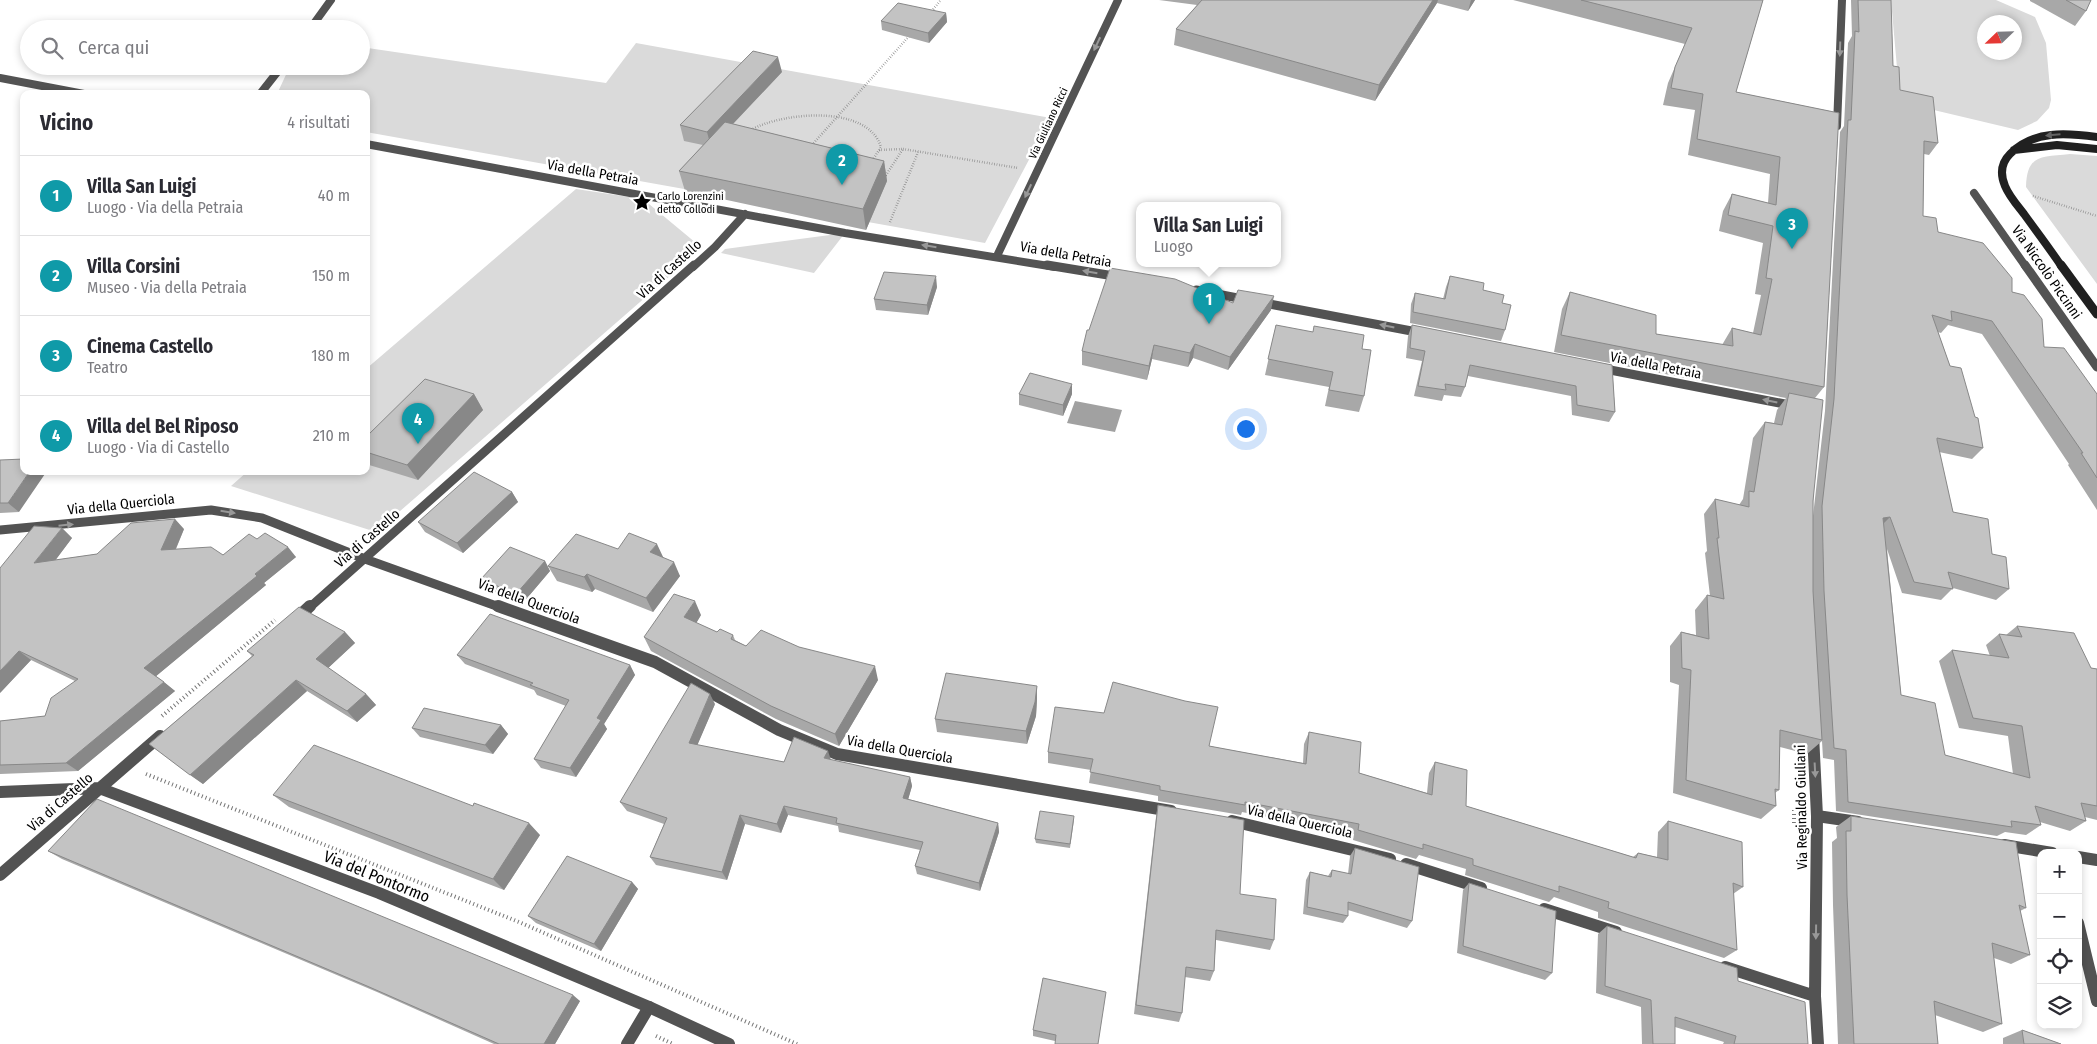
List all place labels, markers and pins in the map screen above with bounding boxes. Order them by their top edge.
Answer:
pin: 2 [826,144,858,185]
place label: Carlo Lorenzini detto Collodi [657,190,724,216]
place icon: Carlo Lorenzini detto Collodi [631,191,653,213]
pin: 3 [1776,208,1808,249]
pin: 1 [1193,283,1225,324]
pin: 4 [402,403,434,444]

